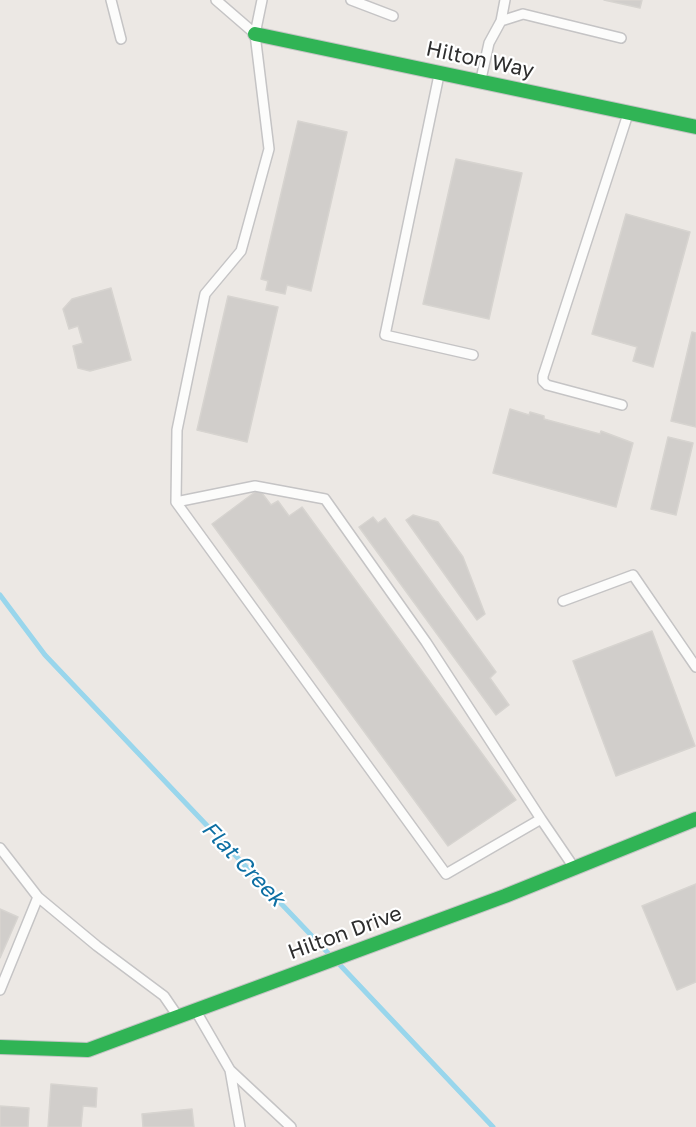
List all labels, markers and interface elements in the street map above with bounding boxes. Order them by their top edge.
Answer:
street label: Hilton Way [424,36,536,84]
water label: Flat Creek [196,816,290,912]
street label: Hilton Drive [285,901,405,965]

